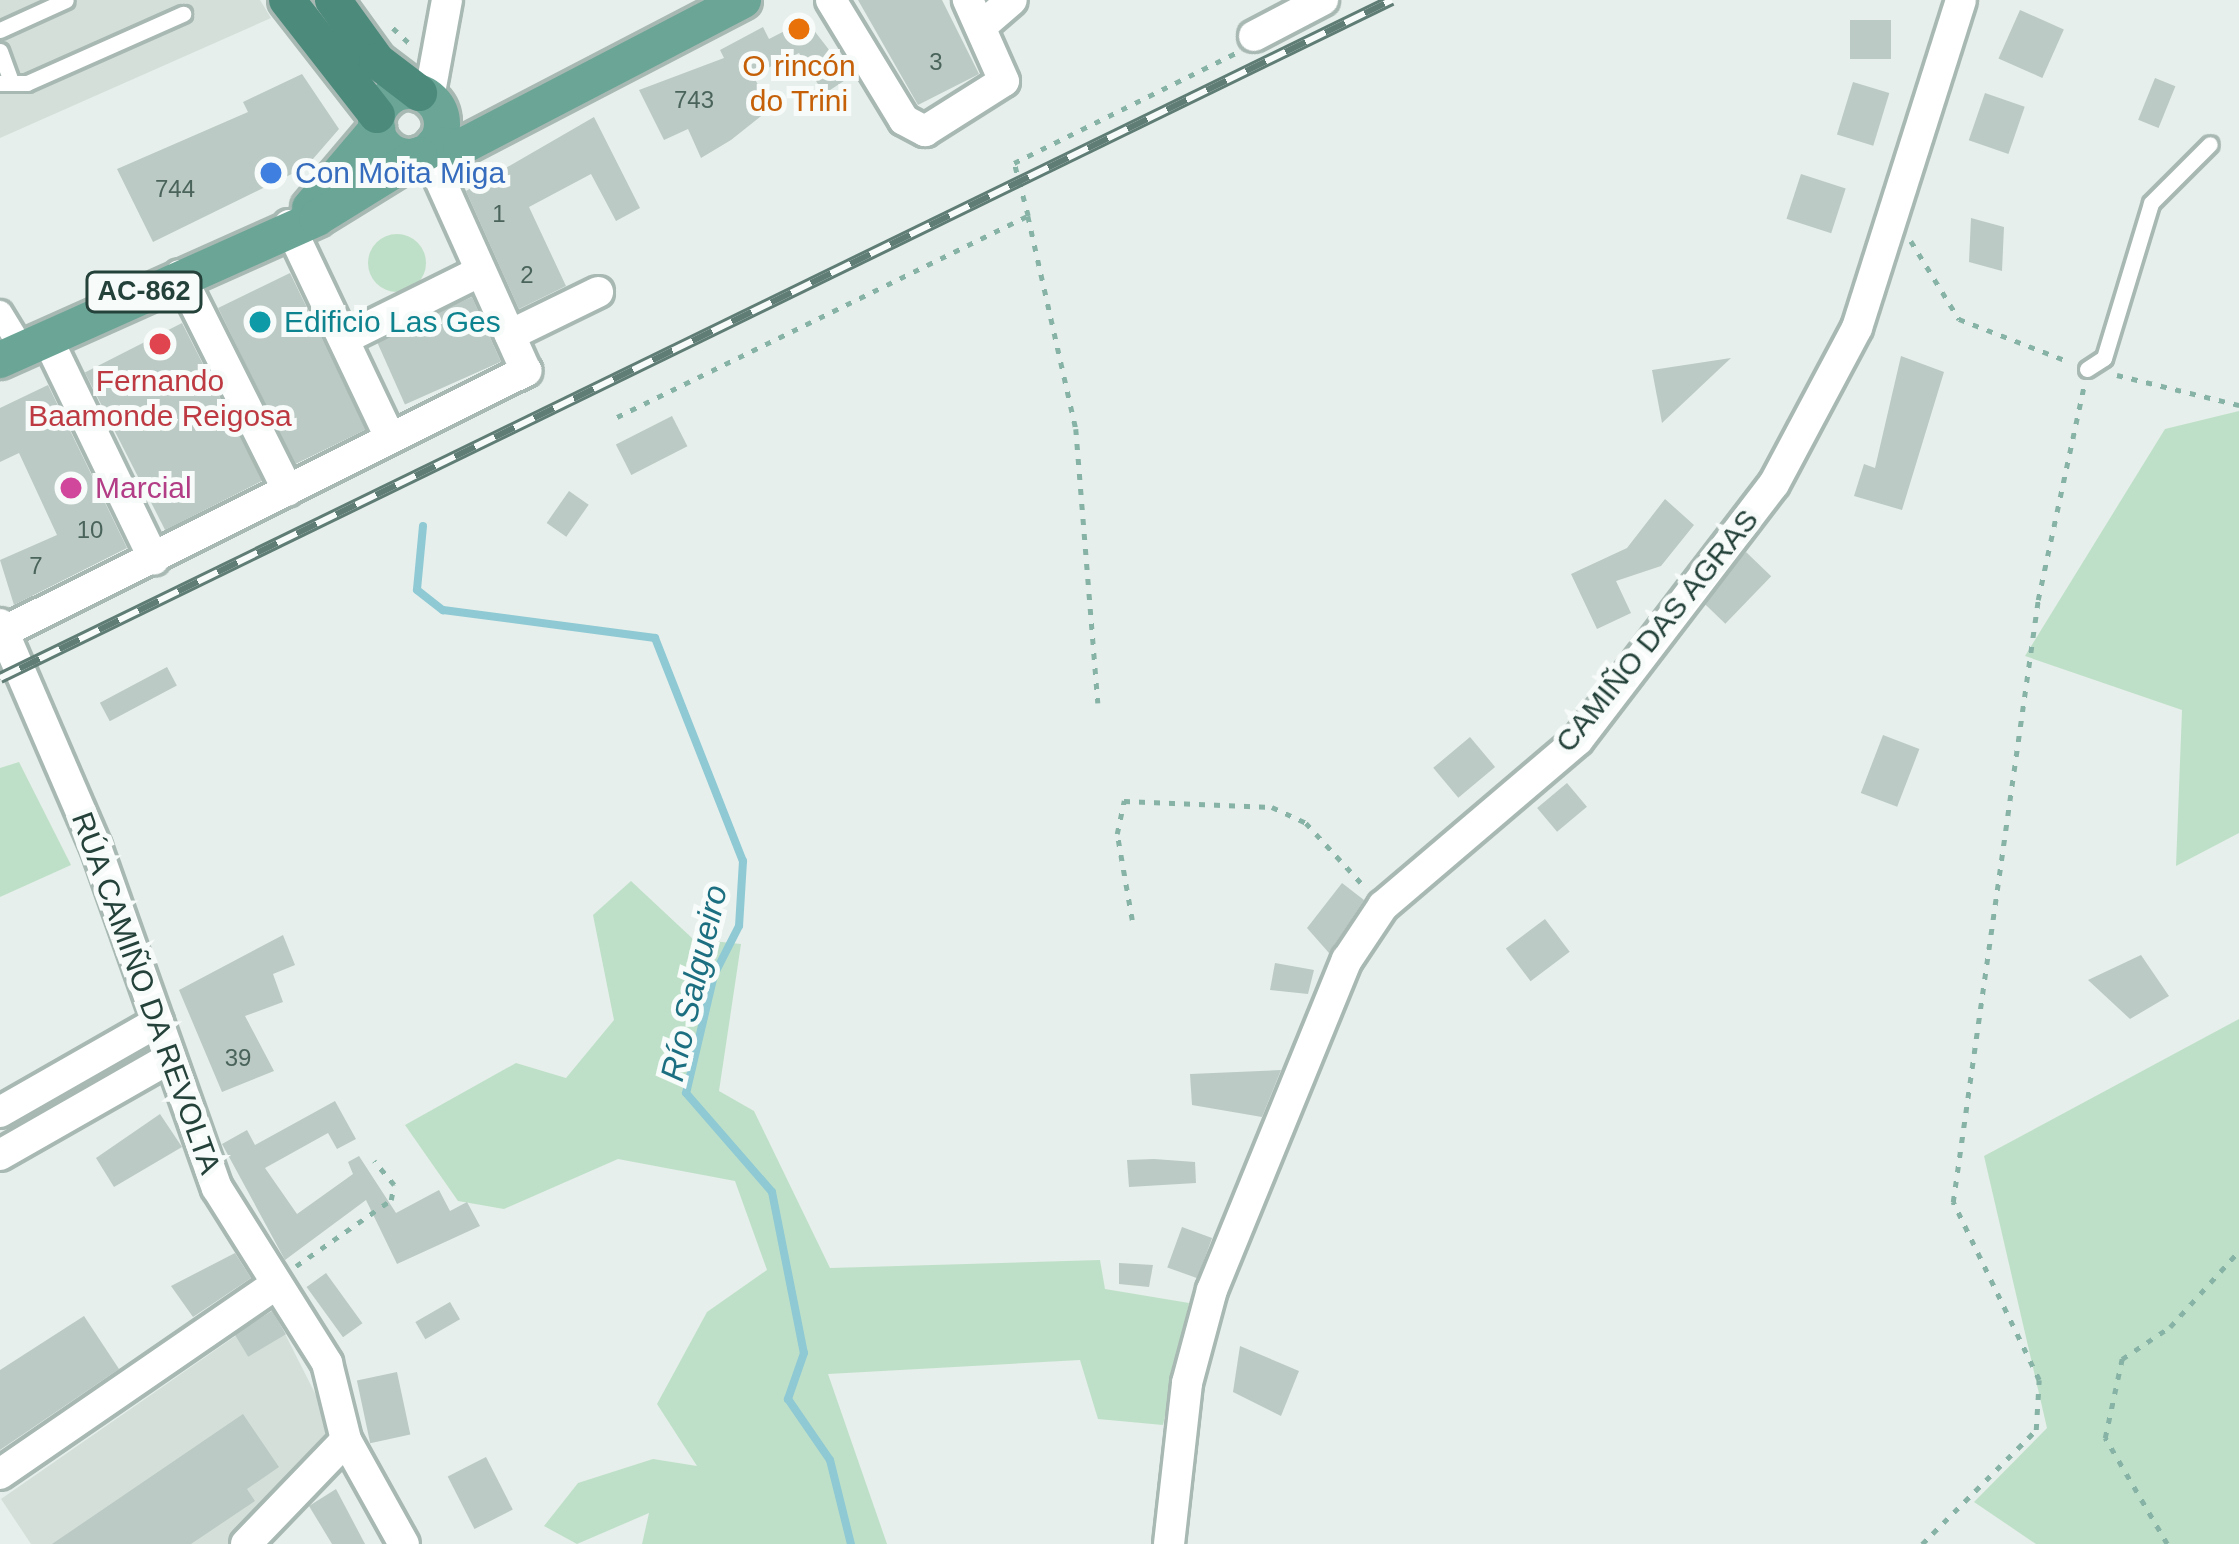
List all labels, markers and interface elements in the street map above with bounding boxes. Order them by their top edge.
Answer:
marker: O rincón do Trini [786,16,812,42]
place label: O rincón do Trini [742,48,856,118]
house number: 3 [929,48,943,76]
house number: 743 [674,86,714,114]
place label: Con Moita Miga [295,155,505,191]
marker: Con Moita Miga [258,160,284,186]
house number: 744 [155,175,195,203]
house number: 1 [492,200,506,228]
house number: 2 [520,261,534,289]
road number: AC-862 [84,271,204,313]
place label: Edificio Las Ges [284,304,501,340]
marker: Edificio Las Ges [247,309,273,335]
marker: Fernando Baamonde Reigosa [147,331,173,357]
place label: Fernando Baamonde Reigosa [28,363,292,434]
place label: Marcial [95,470,192,506]
marker: Marcial [58,475,84,501]
street label: CAMIÑO DAS AGRAS [1548,502,1766,760]
house number: 10 [77,516,103,544]
house number: 7 [29,552,43,580]
street label: RÚA CAMIÑO DA REVOLTA [63,806,229,1180]
water label: Río Salgueiro [652,881,736,1085]
house number: 39 [225,1044,251,1072]

